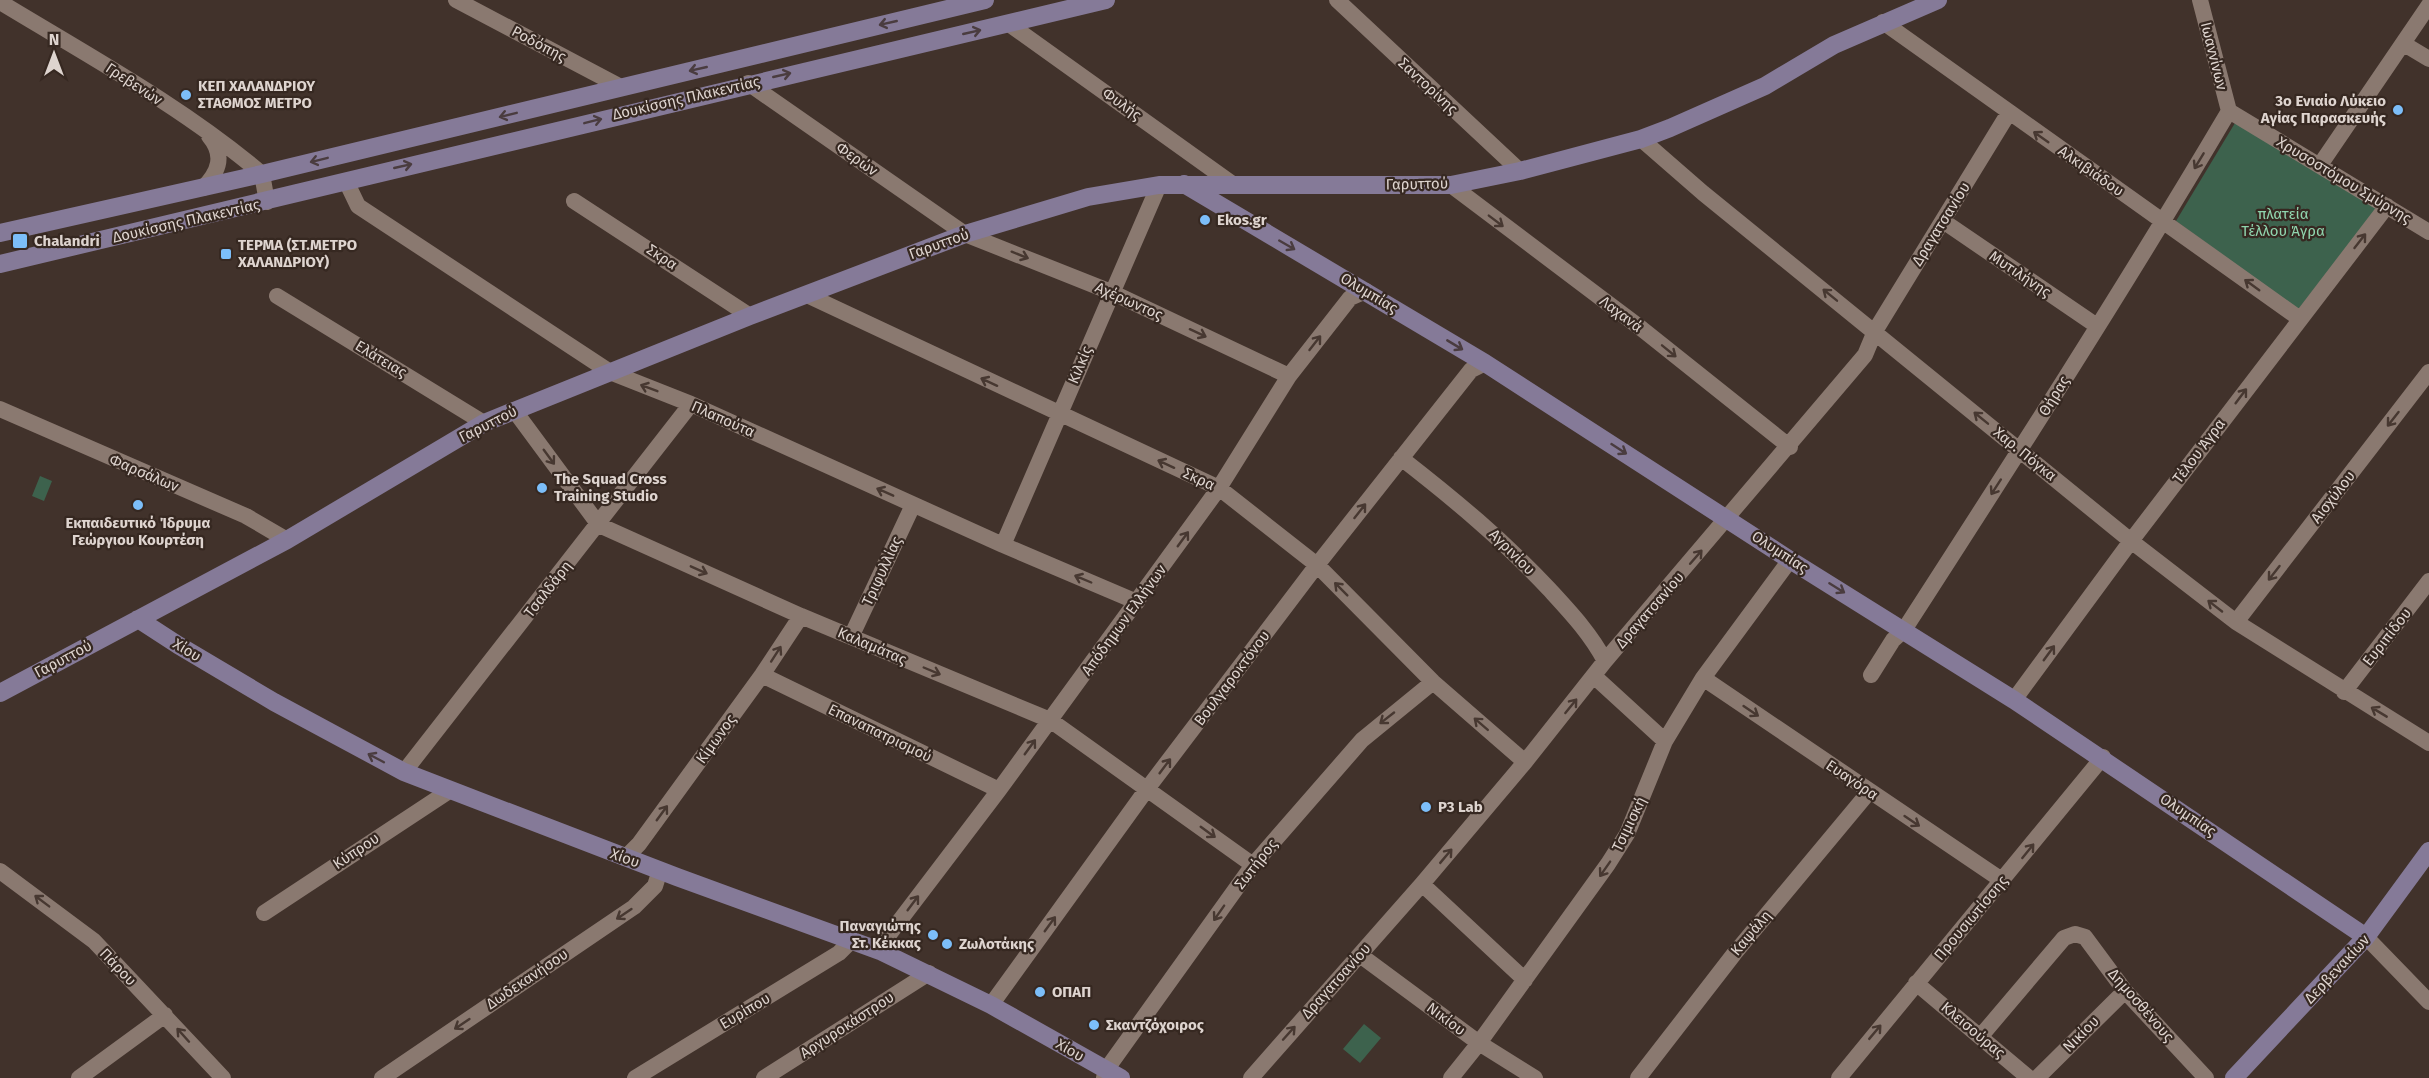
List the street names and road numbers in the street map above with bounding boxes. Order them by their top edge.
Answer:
street label: Ιωαννίνων [2197,20,2231,93]
street label: Ροδόπης [509,22,569,66]
street label: Σαντορίνης [1395,54,1461,118]
street label: Γρεβενών [102,59,166,109]
street label: Δουκίσσης Πλακεντίας [610,72,762,124]
street label: Φυλής [1099,84,1145,124]
street label: Χρυσοστόμου Σμύρνης [2274,133,2414,227]
street label: Φερών [833,138,882,180]
street label: Αλκιβιάδου [2055,142,2127,200]
street label: Γαρυττού [1386,174,1448,194]
street label: Δραγατσανίου [1908,179,1974,269]
street label: Δουκίσσης Πλακεντίας [110,195,262,247]
street label: Γαρυττού [906,225,972,263]
street label: Σκρα [643,240,681,274]
street label: Μυτιλήνης [1986,247,2054,301]
street label: Ολυμπίας [1337,269,1401,317]
street label: Αχέρωντος [1092,278,1166,324]
street label: Λαχανά [1596,292,1646,336]
street label: Ελάτειας [352,337,410,381]
street label: Κιλκίς [1064,343,1096,387]
street label: Θήρας [2035,373,2073,419]
street label: Πλαπούτα [689,397,758,441]
street label: Γαρυττού [456,402,520,446]
street label: Τέλου Άγρα [2169,415,2229,487]
street label: Χαρ. Πόγκα [1990,423,2060,485]
street label: Φαρσάλων [107,450,182,496]
street label: Σκρα [1180,464,1218,494]
street label: Αισχύλου [2307,467,2359,527]
street label: Αγρινίου [1485,525,1539,579]
street label: Ολυμπίας [1748,527,1812,577]
street label: Τριφυλλίας [858,534,906,608]
street label: Τσαλδάρη [520,557,576,621]
street label: Απόδημων Ελλήνων [1078,560,1171,679]
street label: Δραγατσανίου [1612,568,1688,652]
street label: Ευριπίδου [2359,604,2415,670]
street label: Καλαμάτας [835,623,909,669]
street label: Βουλγαροκτόνου [1190,627,1274,729]
street label: Χίου [170,635,204,665]
street label: Γαρυττού [31,636,95,682]
street label: Επαναπατρισμού [825,700,935,766]
street label: Κίμωνος [692,711,740,767]
street label: Ευαγόρα [1823,756,1882,804]
street label: Ολυμπίας [2157,790,2219,840]
street label: Τσιμισκή [1608,794,1650,854]
street label: Κύπρου [329,829,383,873]
street label: Σωτήρος [1231,835,1281,893]
street label: Χίου [608,844,642,872]
street label: Προυσιωτίσσης [1930,872,2012,964]
street label: Καψάλη [1727,907,1775,959]
street label: Δερβενακίων [2301,930,2374,1007]
street label: Δραγατσανίου [1297,940,1375,1022]
street label: Πάρου [96,945,140,989]
street label: Δωδεκανήσου [483,945,571,1013]
street label: Δημοσθένους [2104,965,2178,1045]
street label: Αργυροκάστρου [797,988,897,1062]
street label: Ευρίπου [717,989,773,1033]
street label: Κλεισούρας [1937,998,2009,1062]
street label: Νικίου [1423,999,1469,1039]
street label: Νικίου [2059,1012,2103,1056]
street label: Χίου [1053,1035,1087,1065]

